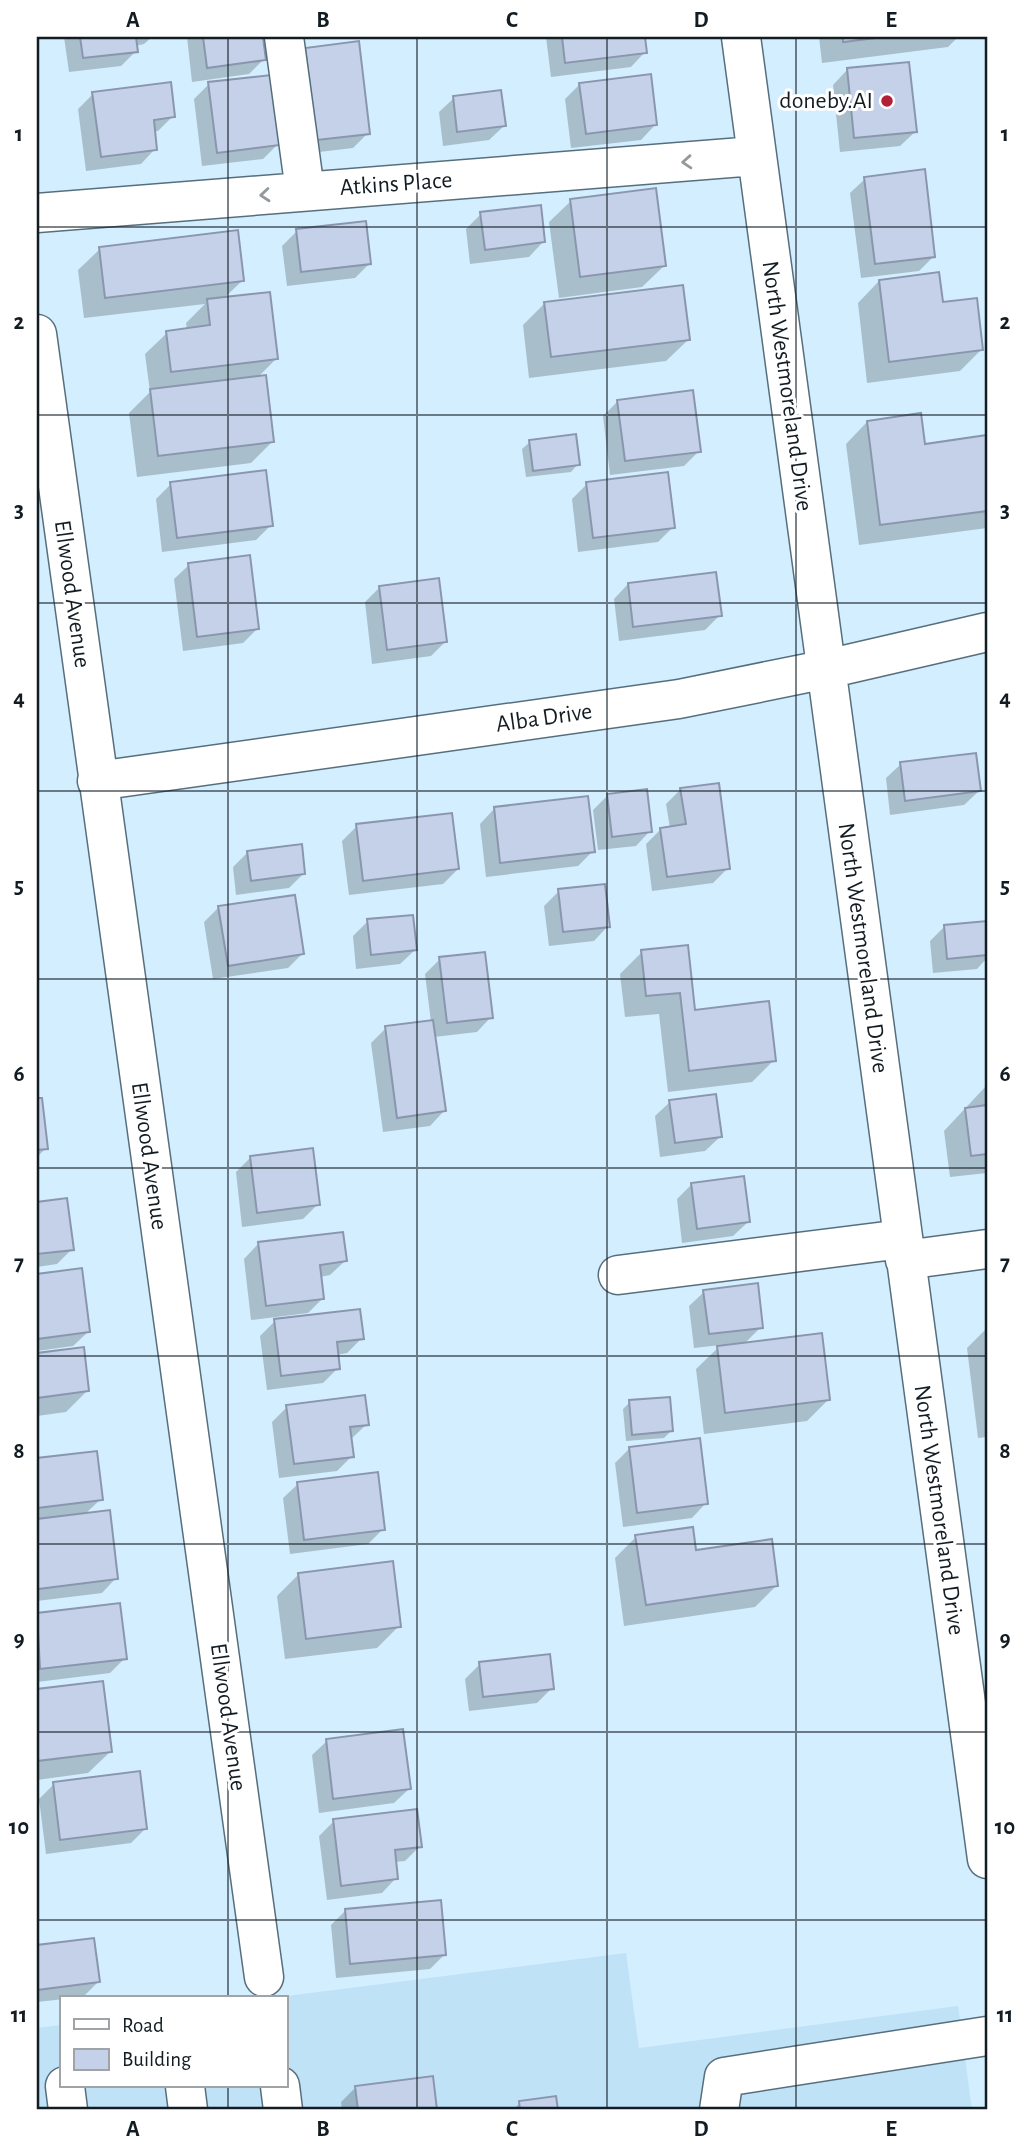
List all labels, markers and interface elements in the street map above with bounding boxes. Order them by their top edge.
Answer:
text: A [126,9,140,32]
text: B [316,9,330,32]
text: C [506,9,518,32]
text: D [693,9,709,32]
text: E [885,9,897,32]
place label: doneby.AI [779,89,873,113]
marker: doneby.AI [879,93,895,109]
text: 1 [15,123,23,146]
text: 1 [1001,123,1009,146]
one-way arrow [682,154,693,169]
street label: Atkins Place [339,168,453,200]
one-way arrow [259,187,270,202]
street label: North Westmoreland Drive [758,259,816,513]
text: 2 [14,311,25,334]
text: 2 [1000,311,1011,334]
text: 3 [14,499,24,522]
text: 3 [1000,499,1010,522]
street label: Ellwood Avenue [50,518,94,670]
text: 4 [13,687,25,710]
text: 4 [999,687,1011,710]
street label: Alba Drive [494,699,594,737]
street label: North Westmoreland Drive [834,821,892,1075]
text: 5 [14,875,24,898]
text: 5 [1000,875,1010,898]
text: 6 [13,1063,25,1086]
text: 6 [999,1063,1011,1086]
street label: Ellwood Avenue [127,1080,171,1232]
text: 7 [14,1252,24,1275]
text: 7 [1000,1252,1010,1275]
street label: North Westmoreland Drive [910,1383,968,1637]
text: 8 [13,1440,25,1463]
text: 8 [999,1440,1011,1463]
text: 9 [13,1628,25,1651]
text: 9 [999,1628,1011,1651]
street label: Ellwood Avenue [206,1641,250,1793]
text: 10 [9,1816,29,1839]
text: 10 [995,1816,1015,1839]
legend [60,1996,287,2088]
text: 11 [11,2004,27,2027]
text: 11 [997,2004,1013,2027]
text: Road [122,2015,164,2036]
text: Building [122,2049,192,2070]
text: A [126,2118,140,2141]
text: B [316,2118,330,2141]
text: C [506,2118,518,2141]
text: D [693,2118,709,2141]
text: E [885,2118,897,2141]

